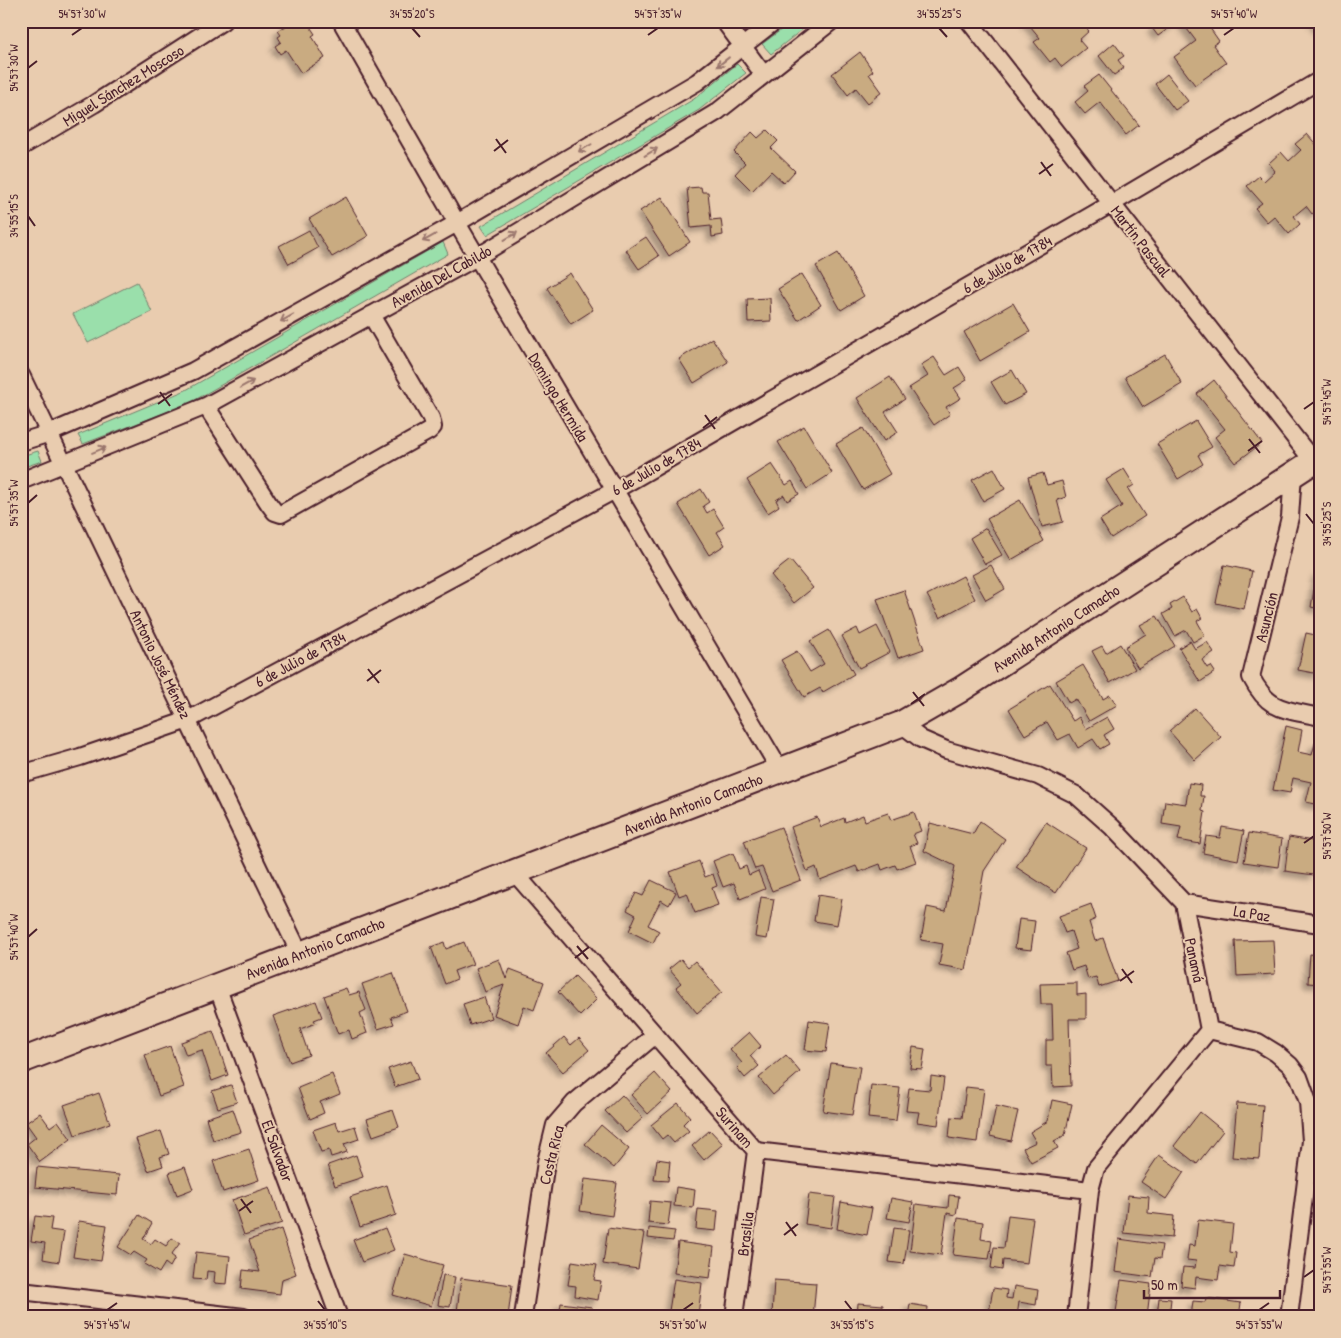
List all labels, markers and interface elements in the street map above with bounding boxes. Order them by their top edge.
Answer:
text: 54°57'30"W [58,5,106,22]
text: 34°55'20"S [390,5,435,22]
text: 54°57'35"W [635,5,682,22]
text: 34°55'25"S [917,5,962,22]
text: 54°57'40"W [1211,5,1258,22]
street label: Miguel Sánchez Moscoso [58,39,188,131]
text: 54°57'30"W [5,44,22,92]
one-way arrow [716,56,729,67]
one-way arrow [578,143,592,153]
one-way arrow [643,147,657,157]
text: 34°55'15"S [5,194,22,238]
street label: Martín Pascual [1106,201,1176,282]
street label: 6 de Julio de 1784 [958,230,1056,298]
one-way arrow [504,231,518,241]
one-way arrow [423,234,437,244]
street label: Avenida Del Cabildo [387,239,496,313]
one-way arrow [281,313,295,323]
street label: Domingo Hermida [524,348,594,446]
one-way arrow [239,378,254,388]
text: 54°57'45"W [1318,378,1335,425]
street label: 6 de Julio de 1784 [607,432,705,500]
one-way arrow [91,445,106,455]
text: 54°57'35"W [5,479,22,526]
text: 34°55'25"S [1318,501,1335,546]
street label: Avenida Antonio Camacho [988,578,1124,677]
street label: Asunción [1249,590,1283,644]
street label: Antonio José Méndez [125,606,197,722]
street label: 6 de Julio de 1784 [251,626,349,692]
street label: Avenida Antonio Camacho [620,767,766,841]
text: 54°57'50"W [1318,812,1335,859]
street label: La Paz [1232,899,1272,927]
street label: Avenida Antonio Camacho [242,911,388,985]
text: 54°57'40"W [5,913,22,960]
street label: Panamá [1180,936,1210,984]
street label: Surinam [711,1102,759,1152]
street label: El Salvador [257,1117,299,1185]
street label: Costa Rica [533,1123,569,1187]
street label: Brasilia [731,1211,759,1257]
text: 54°57'55"W [1318,1246,1335,1293]
scale bar [1144,1268,1280,1300]
text: 50 m [1151,1274,1178,1295]
text: 54°57'45"W [84,1316,131,1333]
text: 34°55'10"S [303,1316,347,1333]
text: 54°57'50"W [660,1316,707,1333]
text: 34°55'15"S [830,1316,874,1333]
text: 54°57'55"W [1236,1316,1283,1333]

